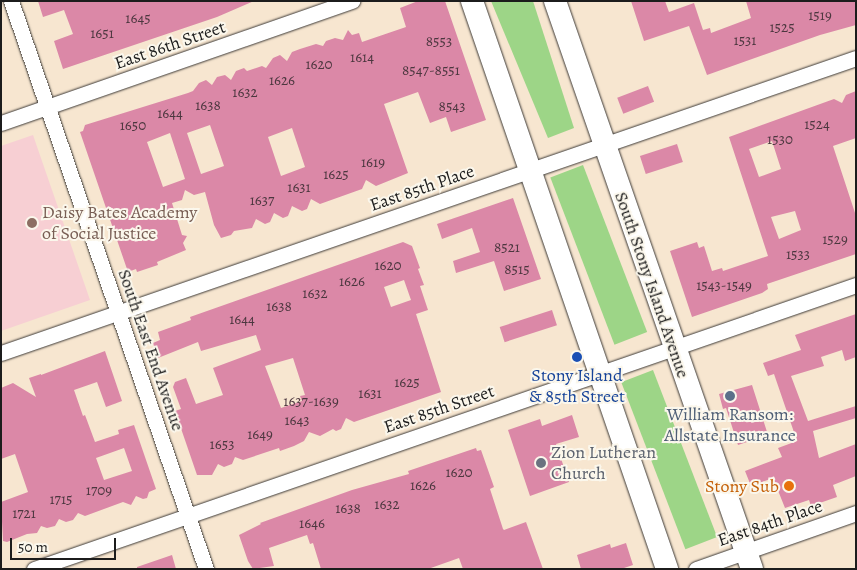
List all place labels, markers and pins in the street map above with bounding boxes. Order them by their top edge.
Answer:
place label: Daisy Bates Academy of Social Justice [42,202,197,244]
marker: Daisy Bates Academy of Social Justice [26,217,38,229]
marker: Stony Island & 85th Street [571,351,583,363]
place label: Stony Island & 85th Street [529,365,625,408]
marker: William Ransom: Allstate Insurance [724,390,736,402]
place label: William Ransom: Allstate Insurance [664,404,796,446]
place label: Zion Lutheran Church [551,442,656,484]
marker: Zion Lutheran Church [535,457,547,469]
place label: Stony Sub [705,475,779,497]
marker: Stony Sub [783,480,795,492]

